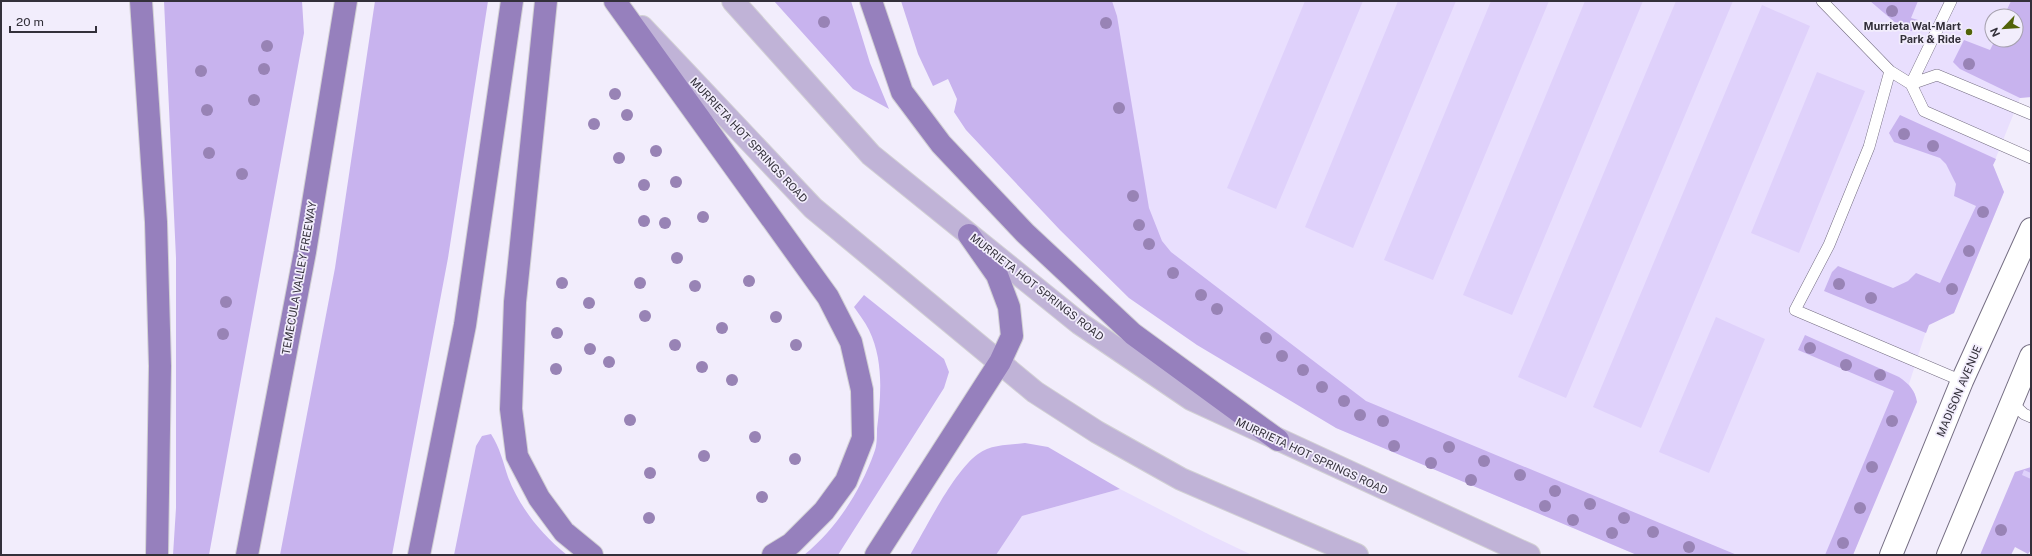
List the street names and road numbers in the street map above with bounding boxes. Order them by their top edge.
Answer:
street label: MURRIETA HOT SPRINGS ROAD [688,75,810,205]
street label: TEMECULA VALLEY FREEWAY [280,200,318,356]
street label: MURRIETA HOT SPRINGS ROAD [968,231,1106,343]
street label: MADISON AVENUE [1934,343,1984,439]
street label: MURRIETA HOT SPRINGS ROAD [1234,415,1390,497]

